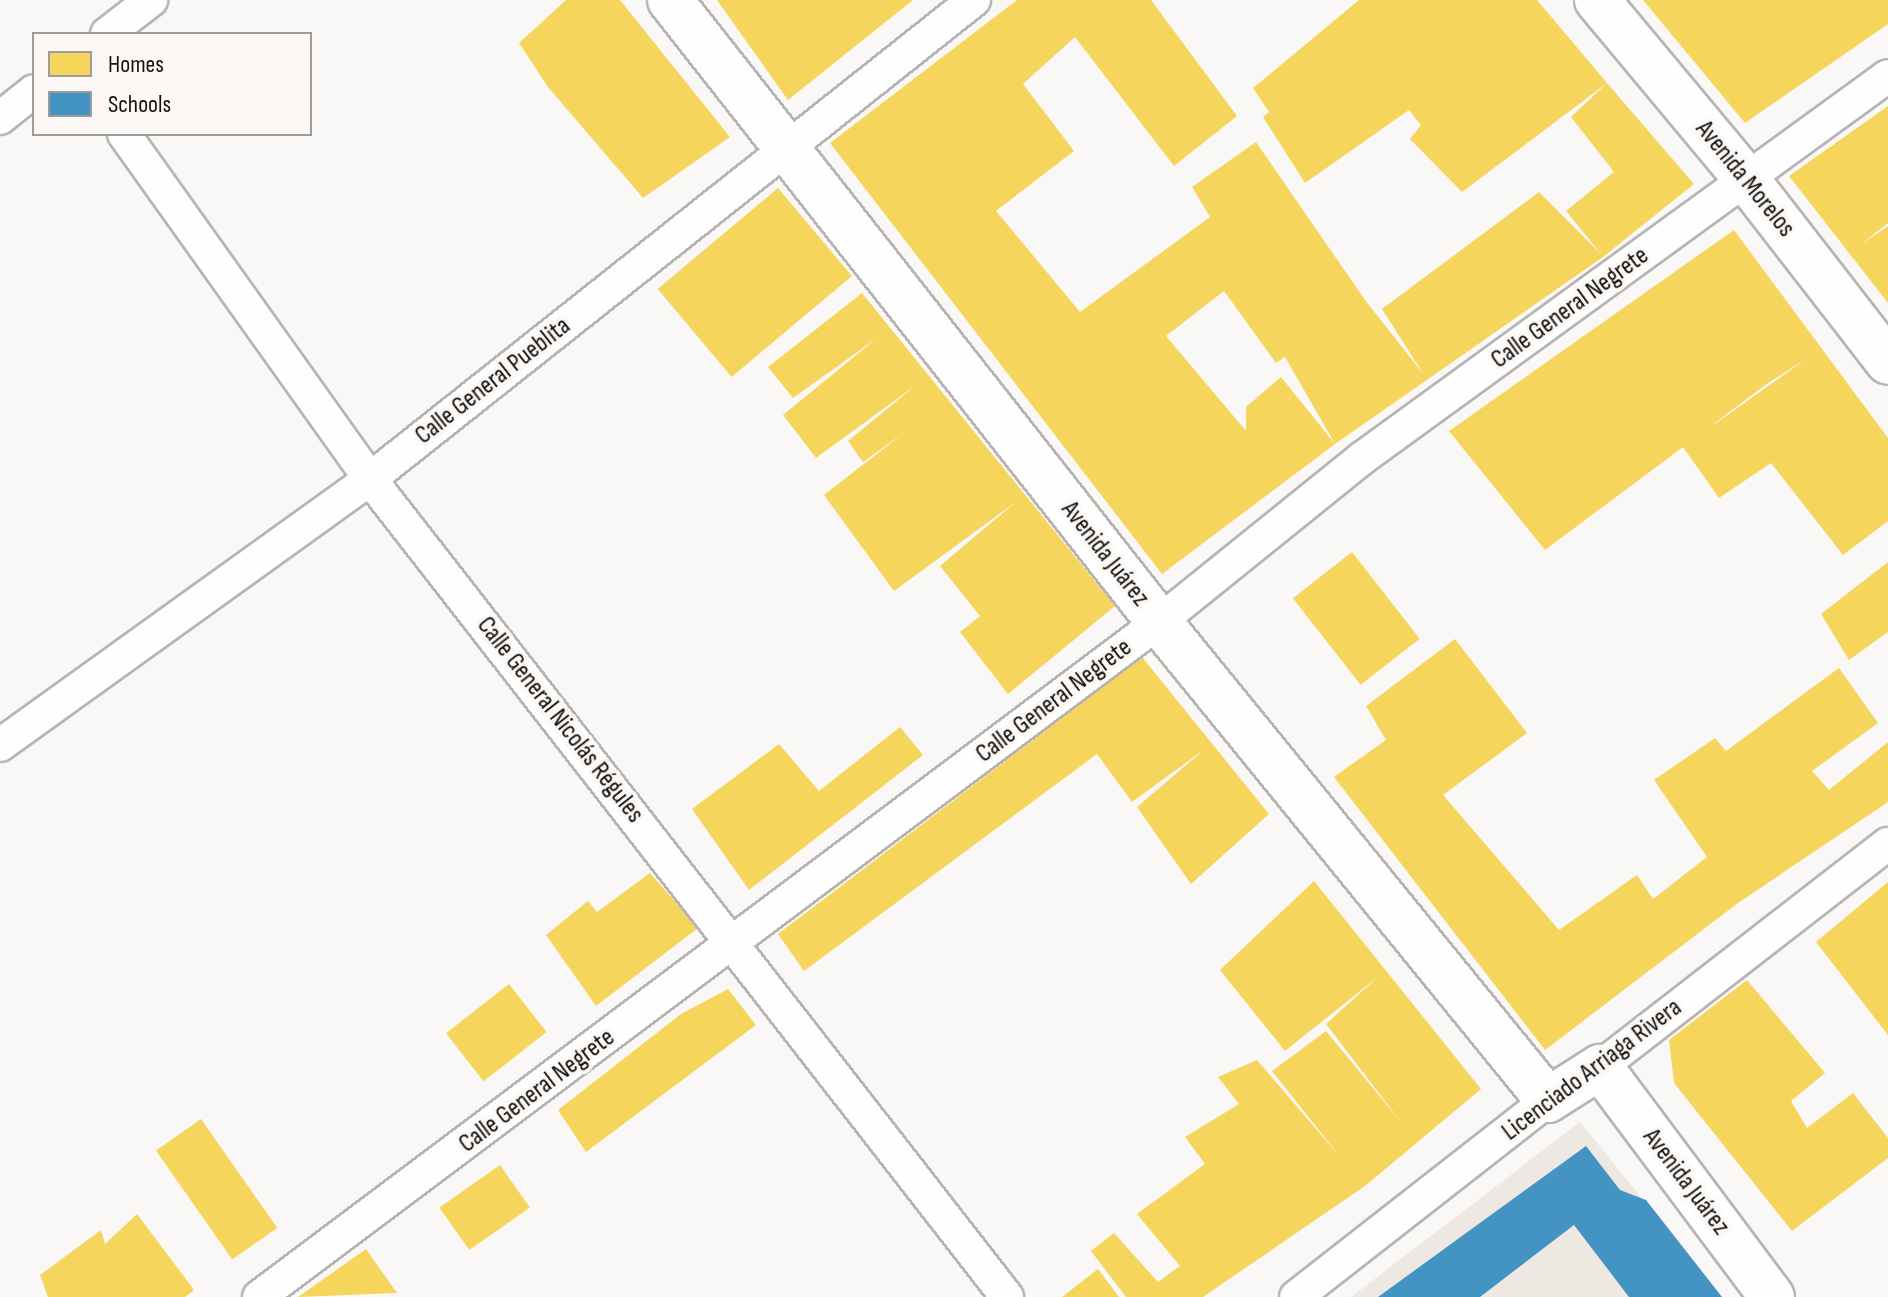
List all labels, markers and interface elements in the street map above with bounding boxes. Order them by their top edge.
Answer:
legend [32,32,312,136]
text: Homes [108,50,164,79]
text: Schools [108,90,171,119]
street label: Avenida Morelos [1689,114,1801,244]
street label: Calle General Negrete [1485,240,1655,376]
street label: Calle General Pueblita [409,311,577,451]
street label: Avenida Juárez [1054,495,1156,613]
street label: Calle General Nicolás Régules [470,611,650,829]
street label: Calle General Negrete [970,632,1138,770]
street label: Licenciado Arriaga Rivera [1496,992,1688,1148]
street label: Calle General Negrete [453,1022,621,1160]
street label: Avenida Juárez [1636,1123,1736,1241]

